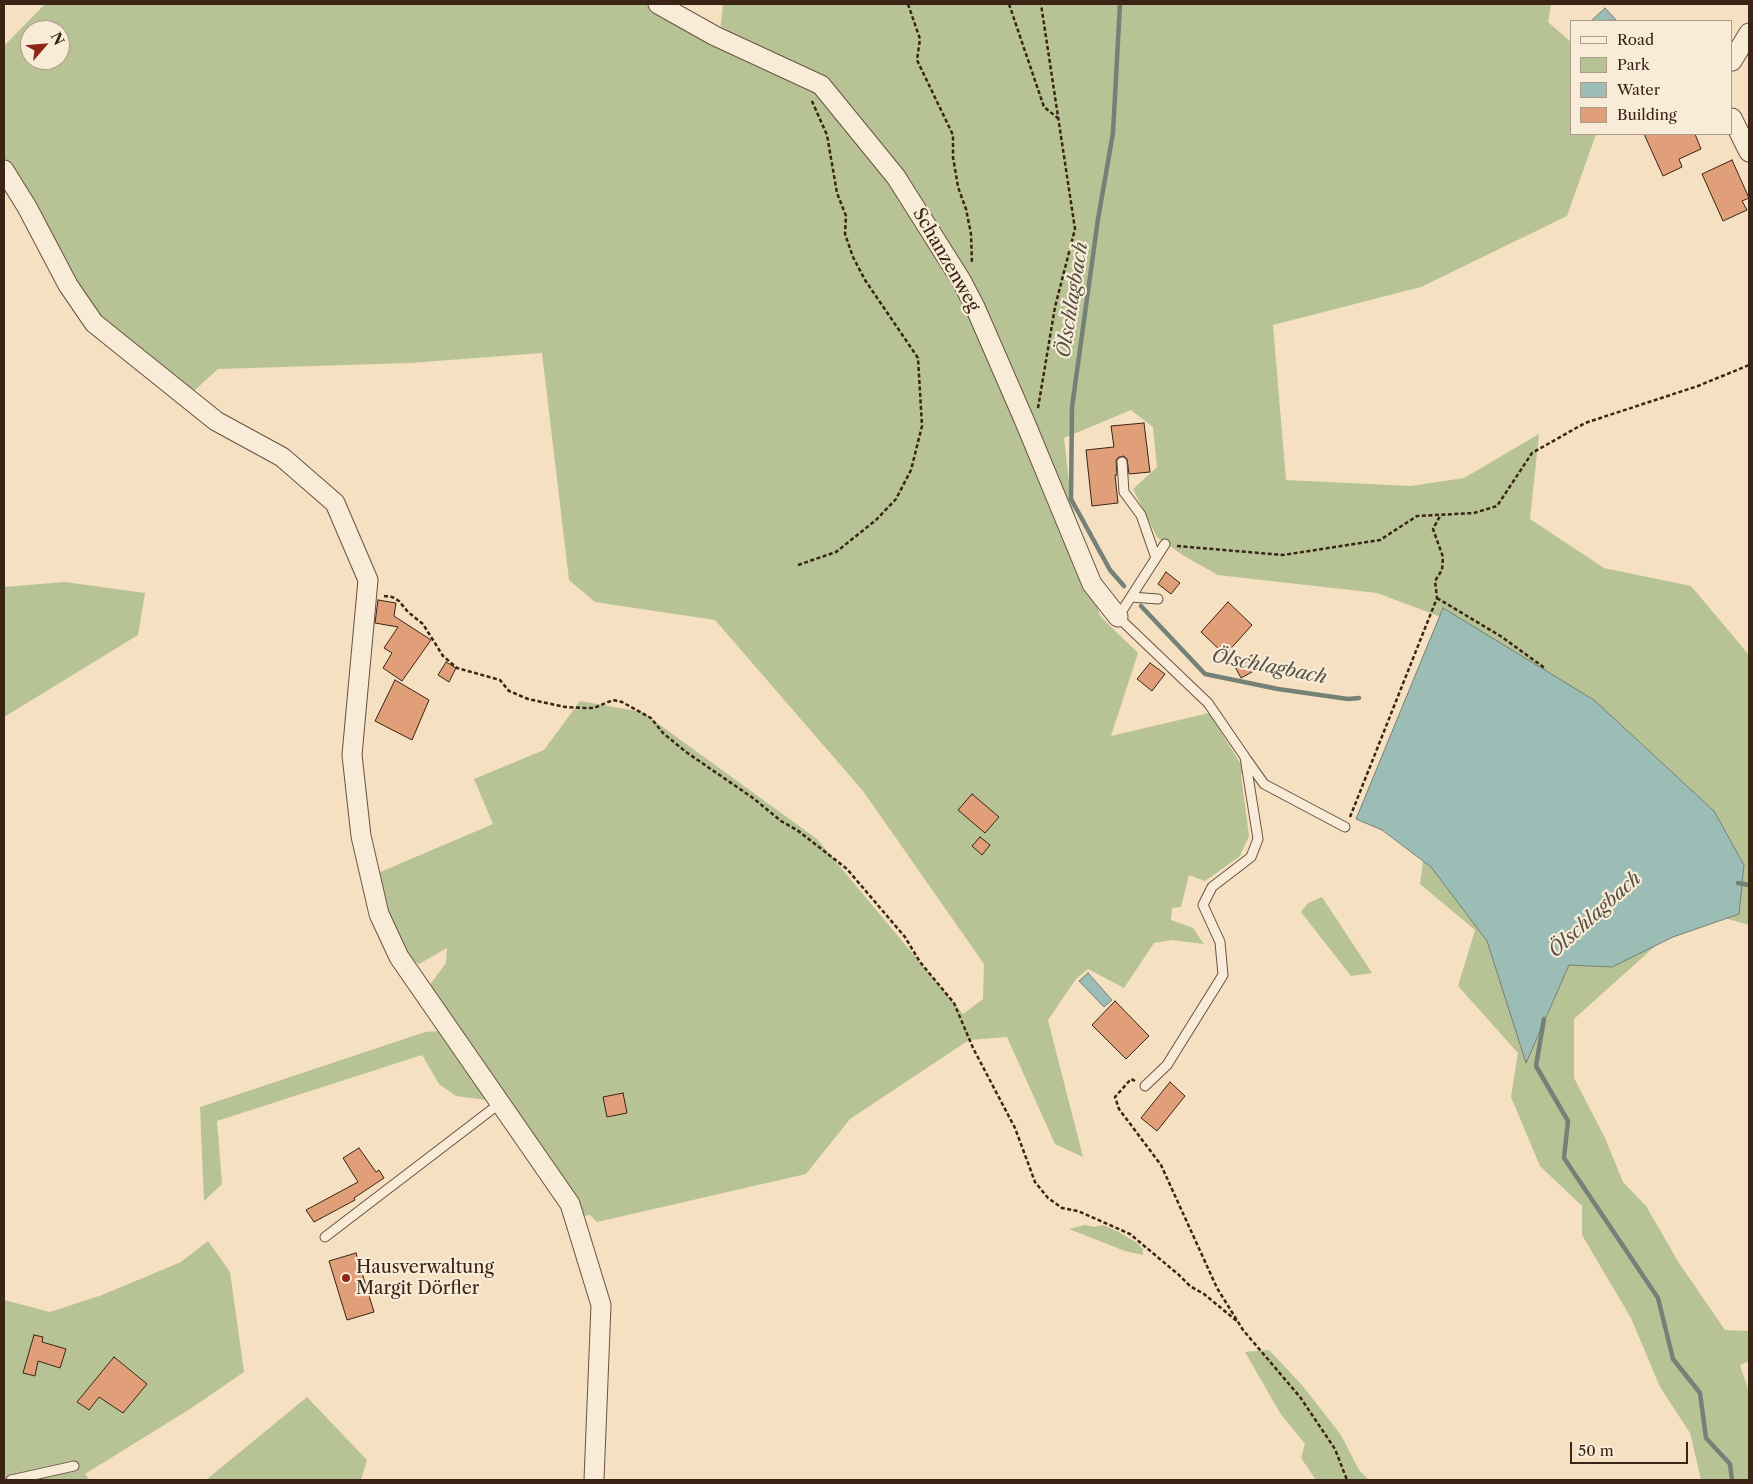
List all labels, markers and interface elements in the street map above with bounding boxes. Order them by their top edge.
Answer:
north arrow [20,20,70,70]
legend [1570,20,1733,135]
text: N [47,29,68,48]
text: Road [1617,30,1654,49]
text: Park [1617,55,1650,74]
text: Water [1617,80,1660,99]
text: Building [1617,105,1677,124]
street label: Schanzenweg [908,204,984,316]
water label: Ölschlagbach [1053,241,1093,359]
water label: Ölschlagbach [1210,645,1328,689]
water label: Ölschlagbach [1544,867,1646,963]
place label: Hausverwaltung Margit Dörfler [356,1257,494,1300]
marker: Hausverwaltung Margit Dörfler [340,1272,352,1284]
scale bar [1573,1432,1690,1464]
text: 50 m [1578,1441,1614,1460]

